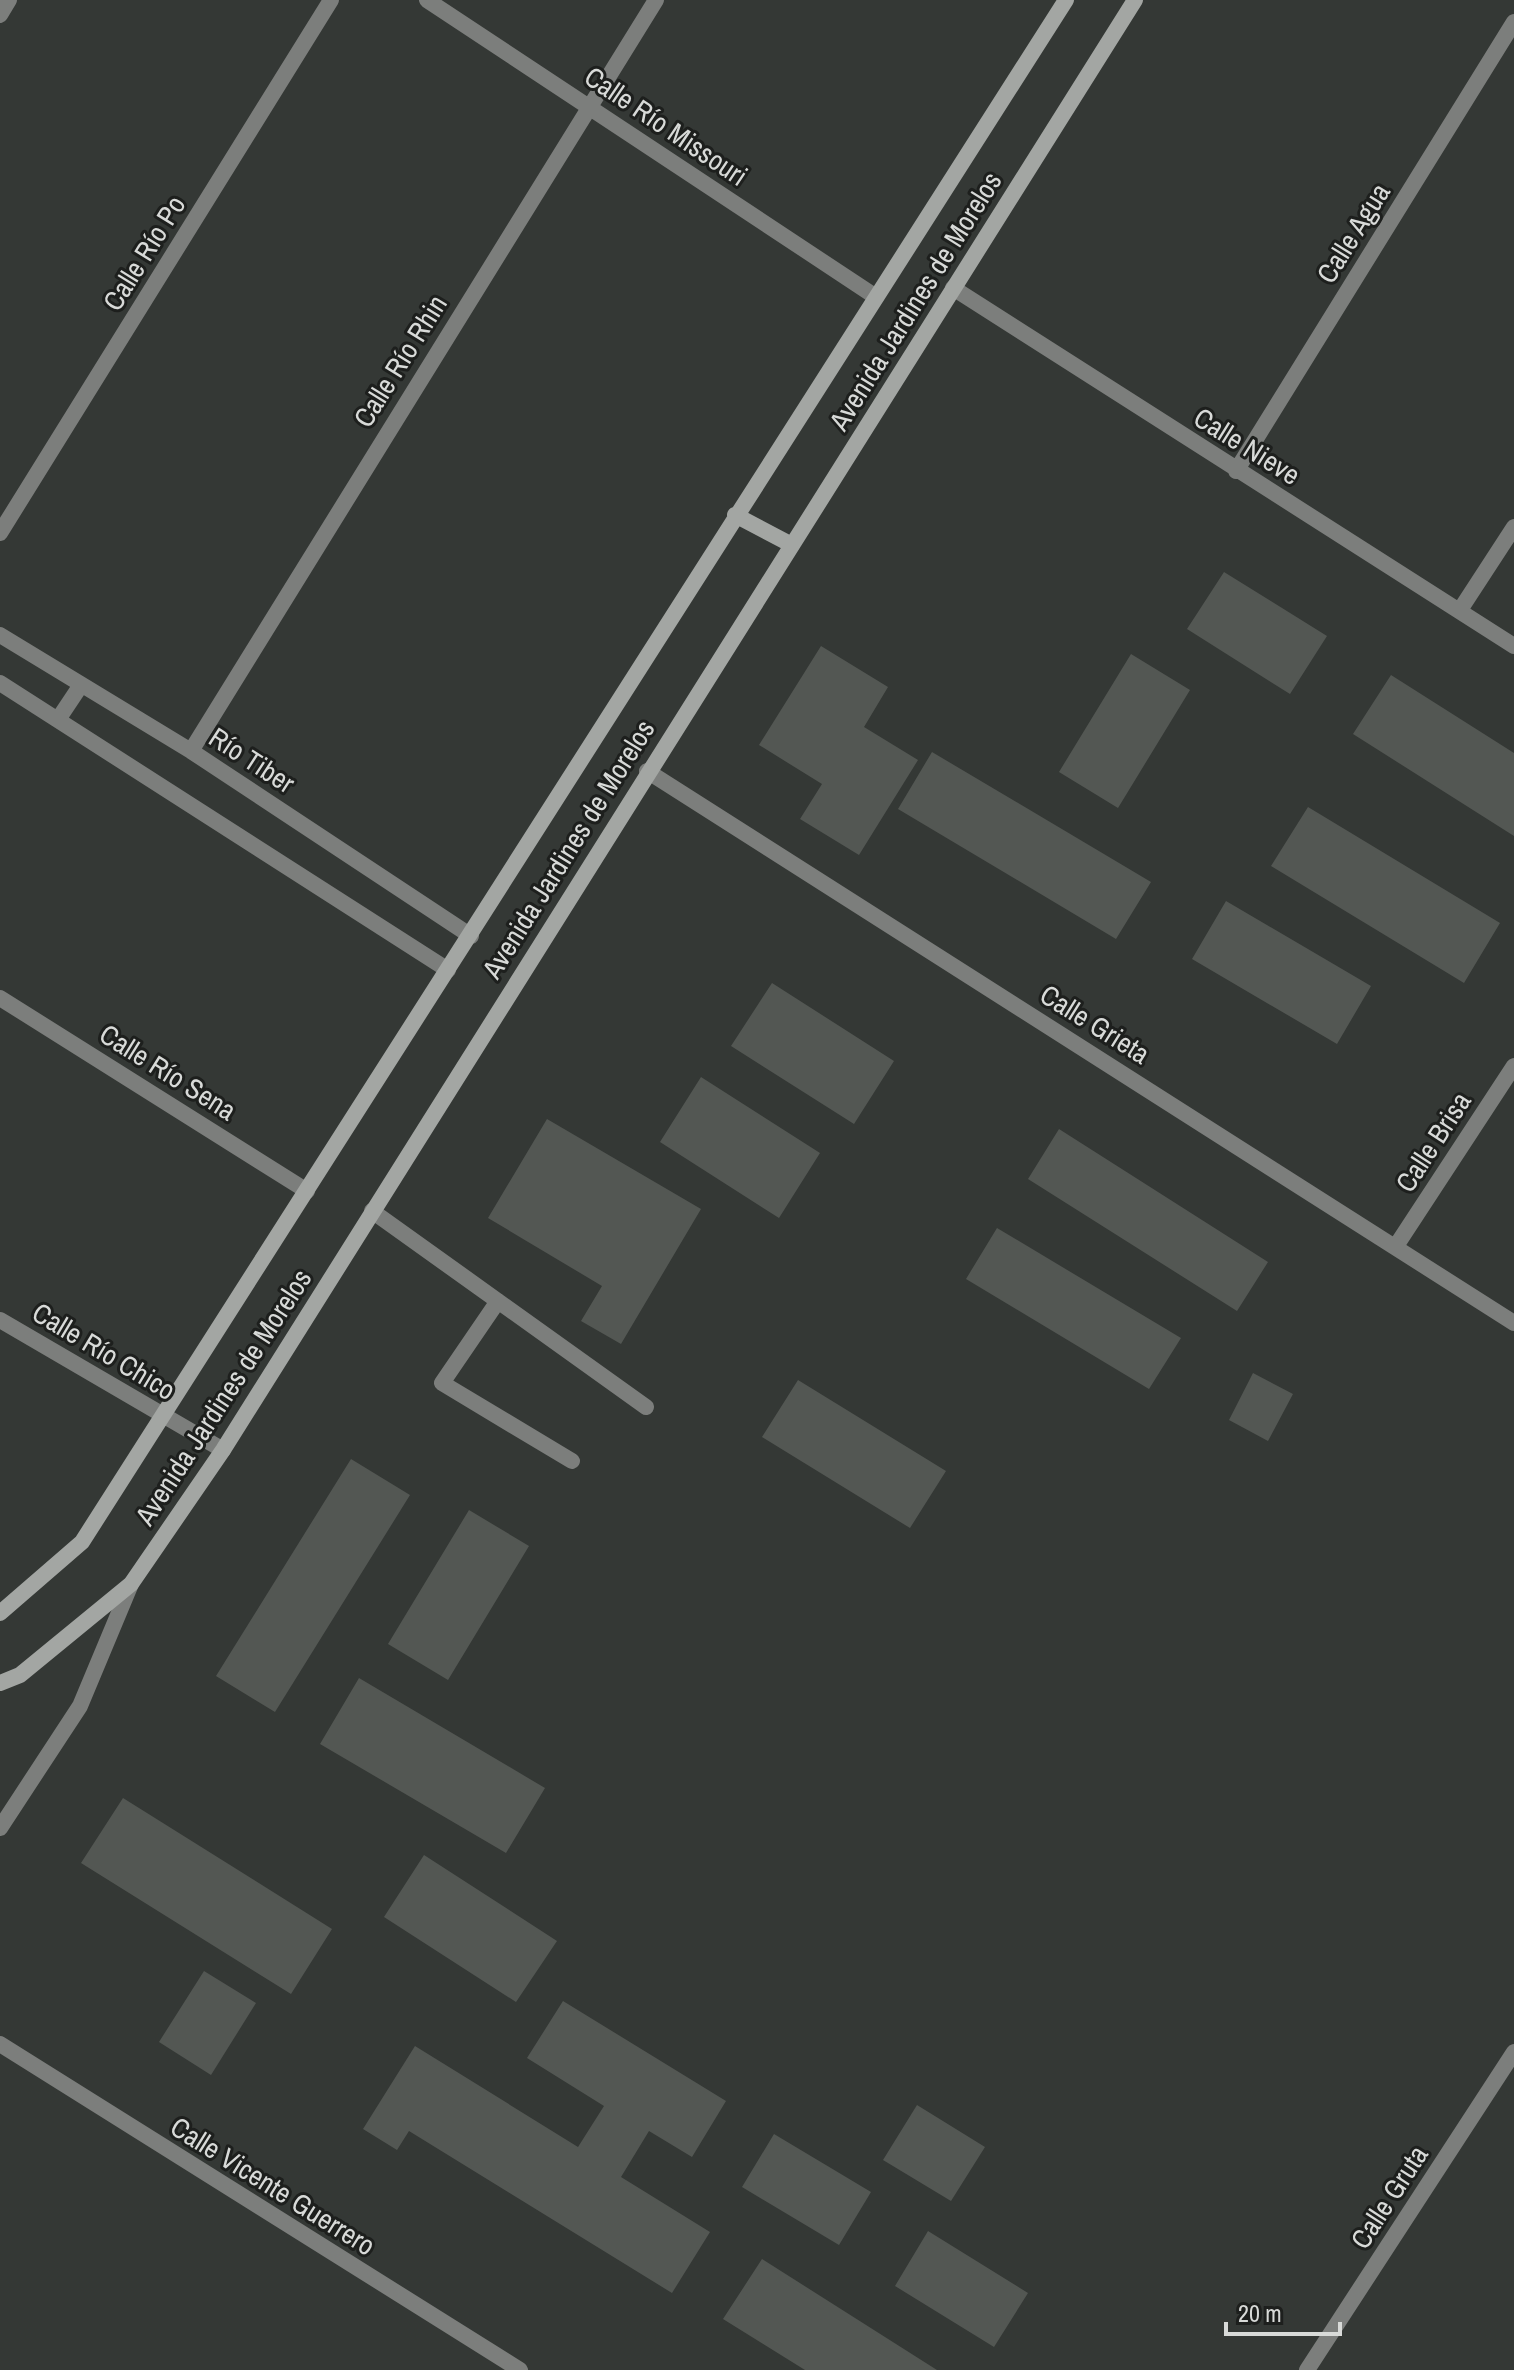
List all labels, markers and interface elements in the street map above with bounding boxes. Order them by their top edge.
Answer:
street label: Calle Río Missouri [577,57,755,195]
street label: Avenida Jardines de Morelos [819,164,1010,438]
street label: Calle Agua [1307,176,1399,290]
street label: Calle Río Po [94,188,194,318]
street label: Calle Río Rhin [344,288,456,434]
street label: Calle Nieve [1187,398,1307,494]
street label: Avenida Jardines de Morelos [472,712,663,986]
street label: Río Tiber [202,718,302,802]
street label: Calle Grieta [1033,975,1157,1073]
street label: Calle Río Sena [92,1015,244,1129]
street label: Calle Brisa [1386,1084,1480,1199]
street label: Avenida Jardines de Morelos [125,1262,320,1533]
street label: Calle Río Chico [25,1293,183,1409]
street label: Calle Vicente Guerrero [164,2108,382,2264]
street label: Calle Gruta [1341,2138,1437,2256]
scale bar [1226,2286,1340,2336]
text: 20 m [1238,2297,1282,2329]

